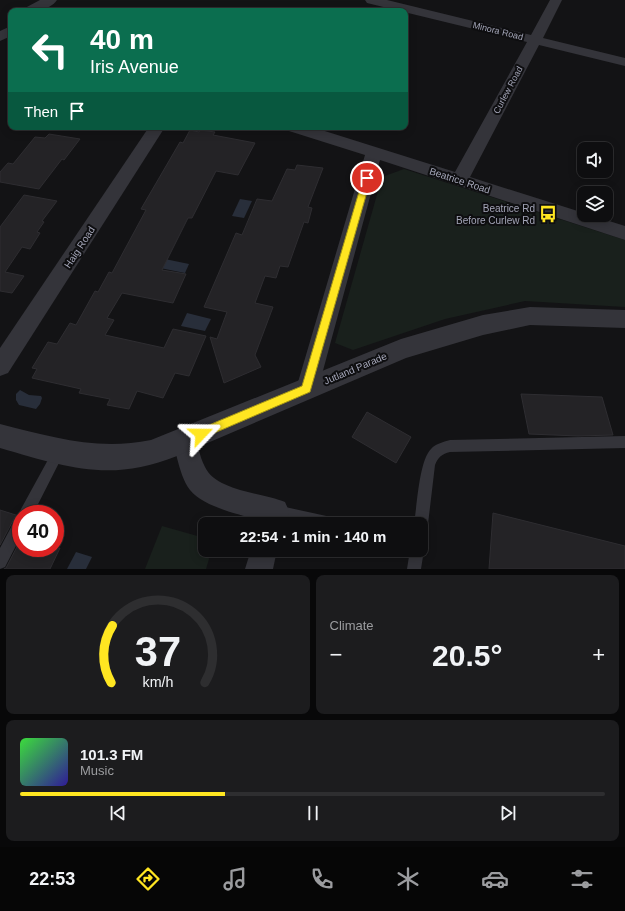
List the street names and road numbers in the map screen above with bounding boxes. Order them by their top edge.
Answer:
street label: Minora Road [472,20,524,42]
street label: Curlew Road [491,65,525,115]
street label: Beatrice Road [428,165,492,195]
street label: Haig Road [62,224,97,270]
street label: Jutland Parade [322,350,389,387]

